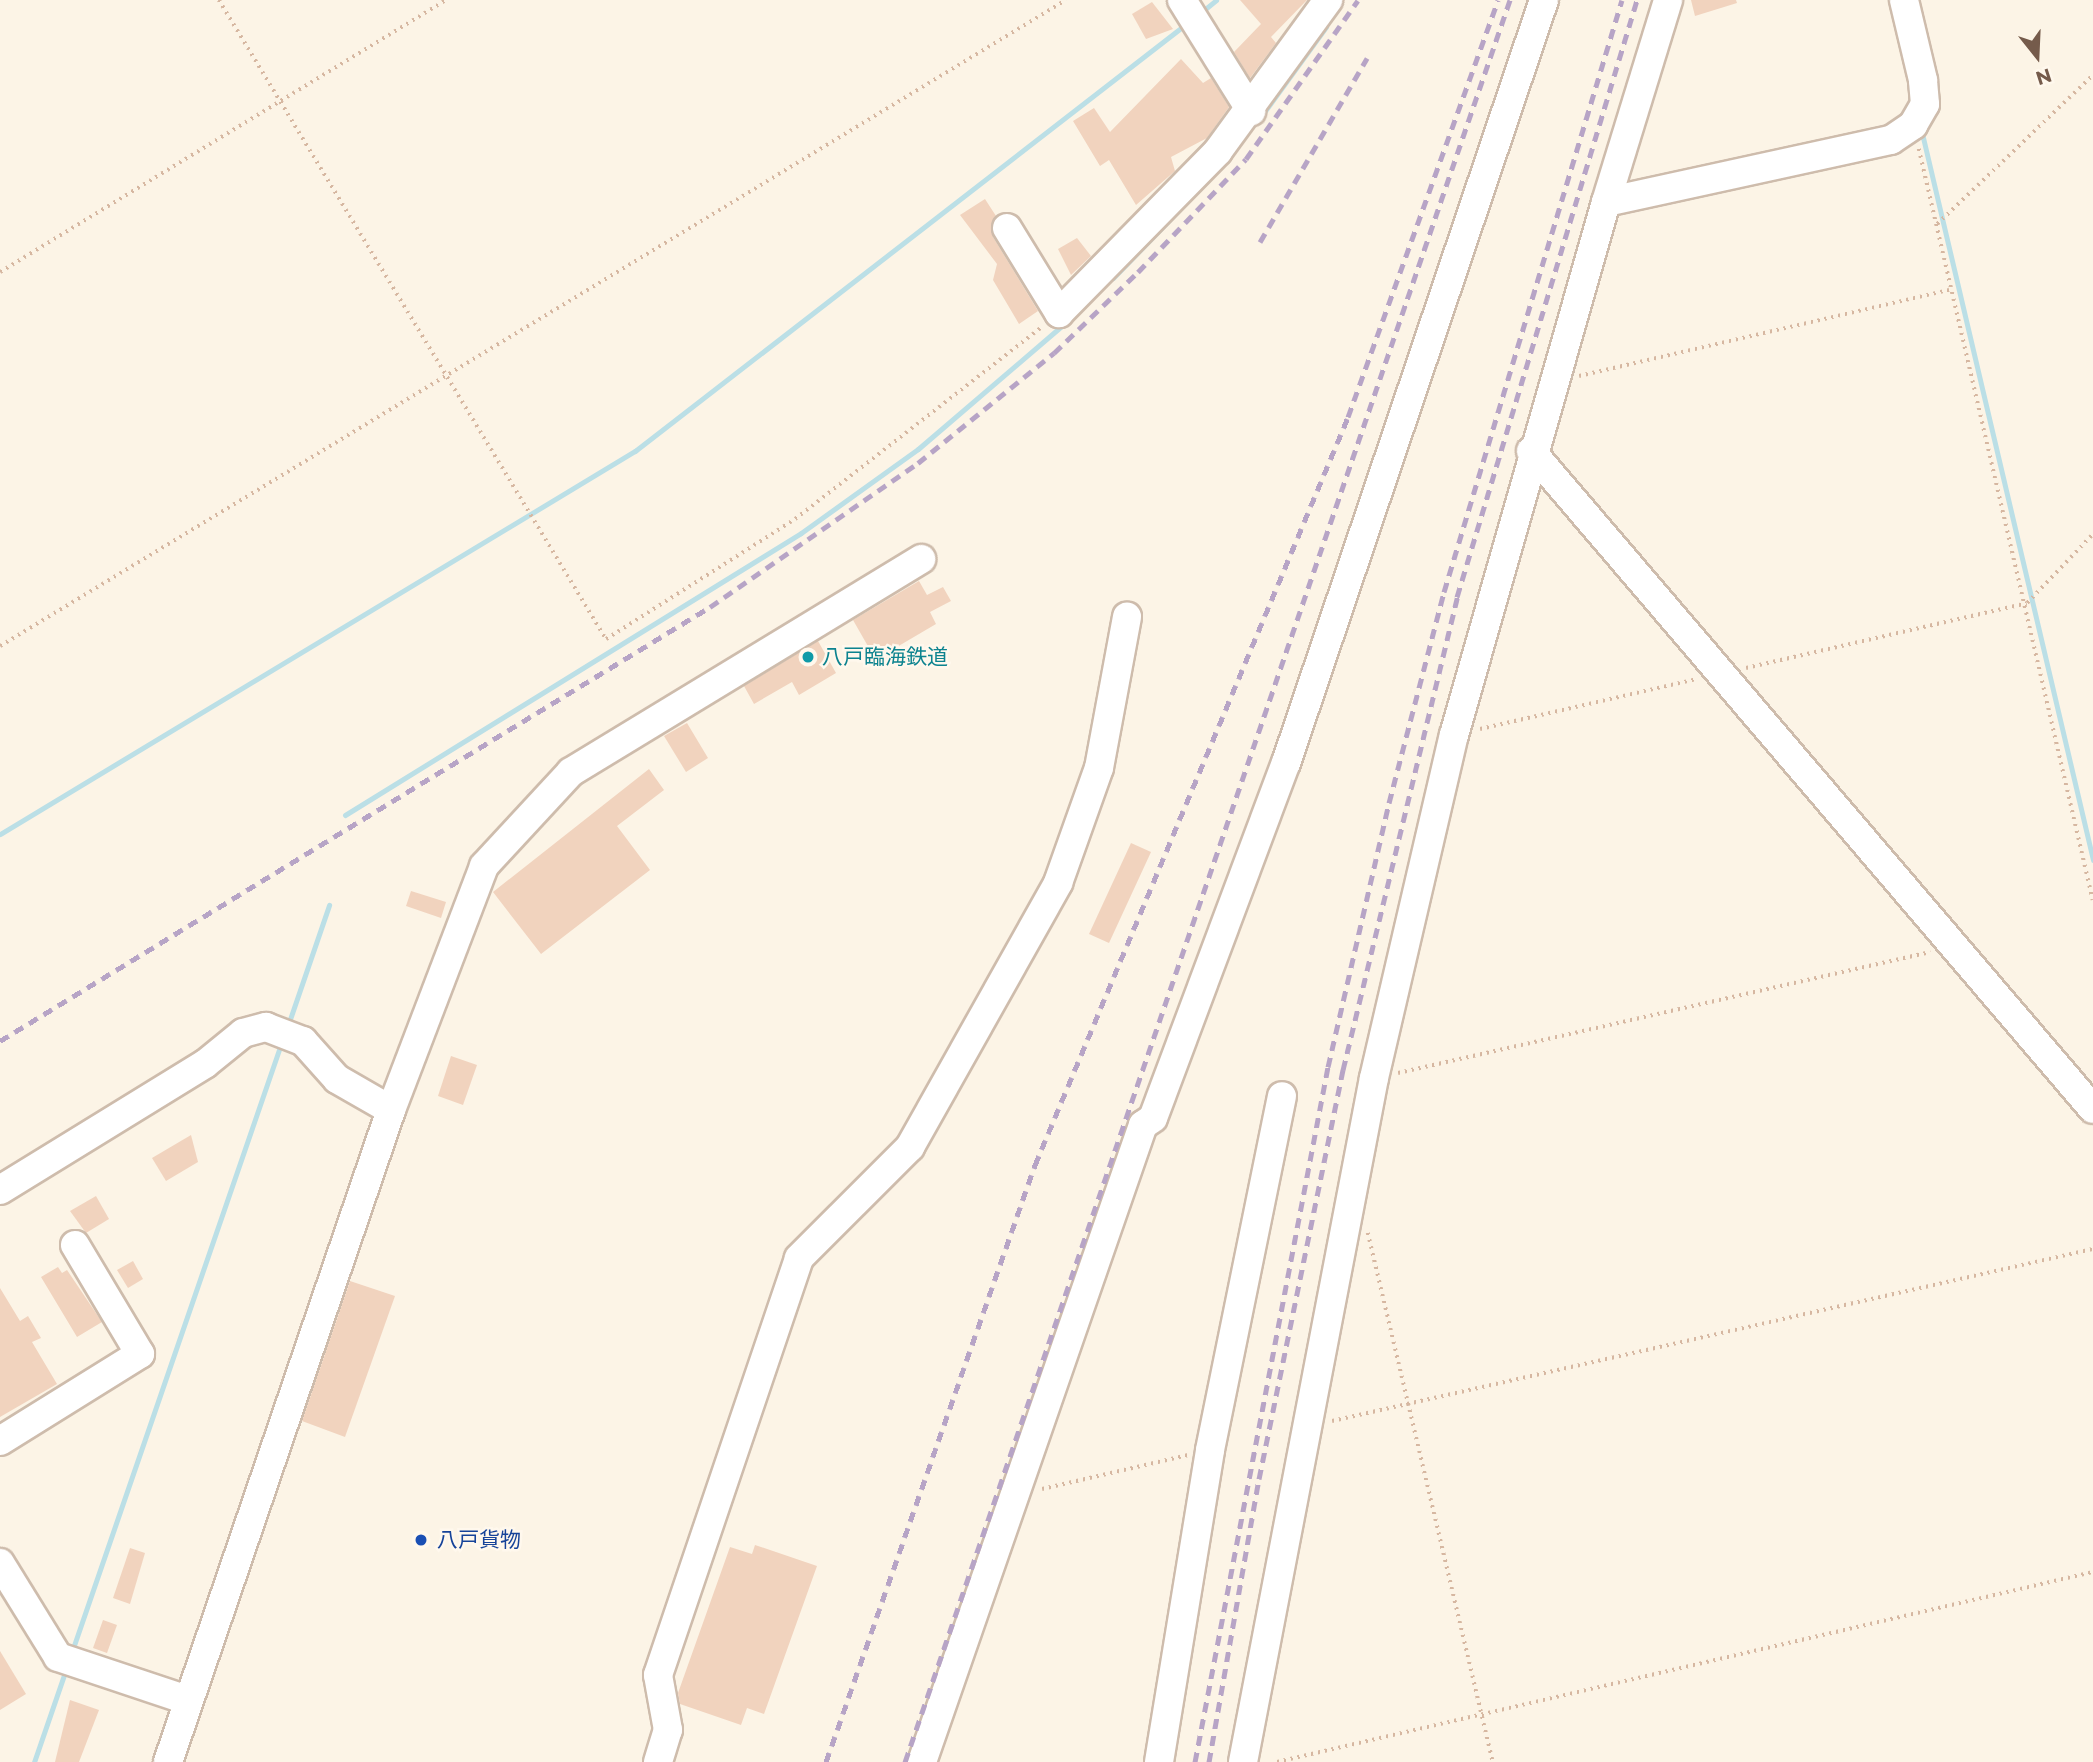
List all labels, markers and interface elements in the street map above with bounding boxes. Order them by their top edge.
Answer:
north arrow [2002,21,2072,91]
text: N [2033,63,2055,90]
place label: 八戸臨海鉄道 [822,644,948,670]
marker: 八戸臨海鉄道 [800,649,816,665]
place label: 八戸貨物 [437,1527,521,1553]
marker: 八戸貨物 [411,1530,431,1550]

